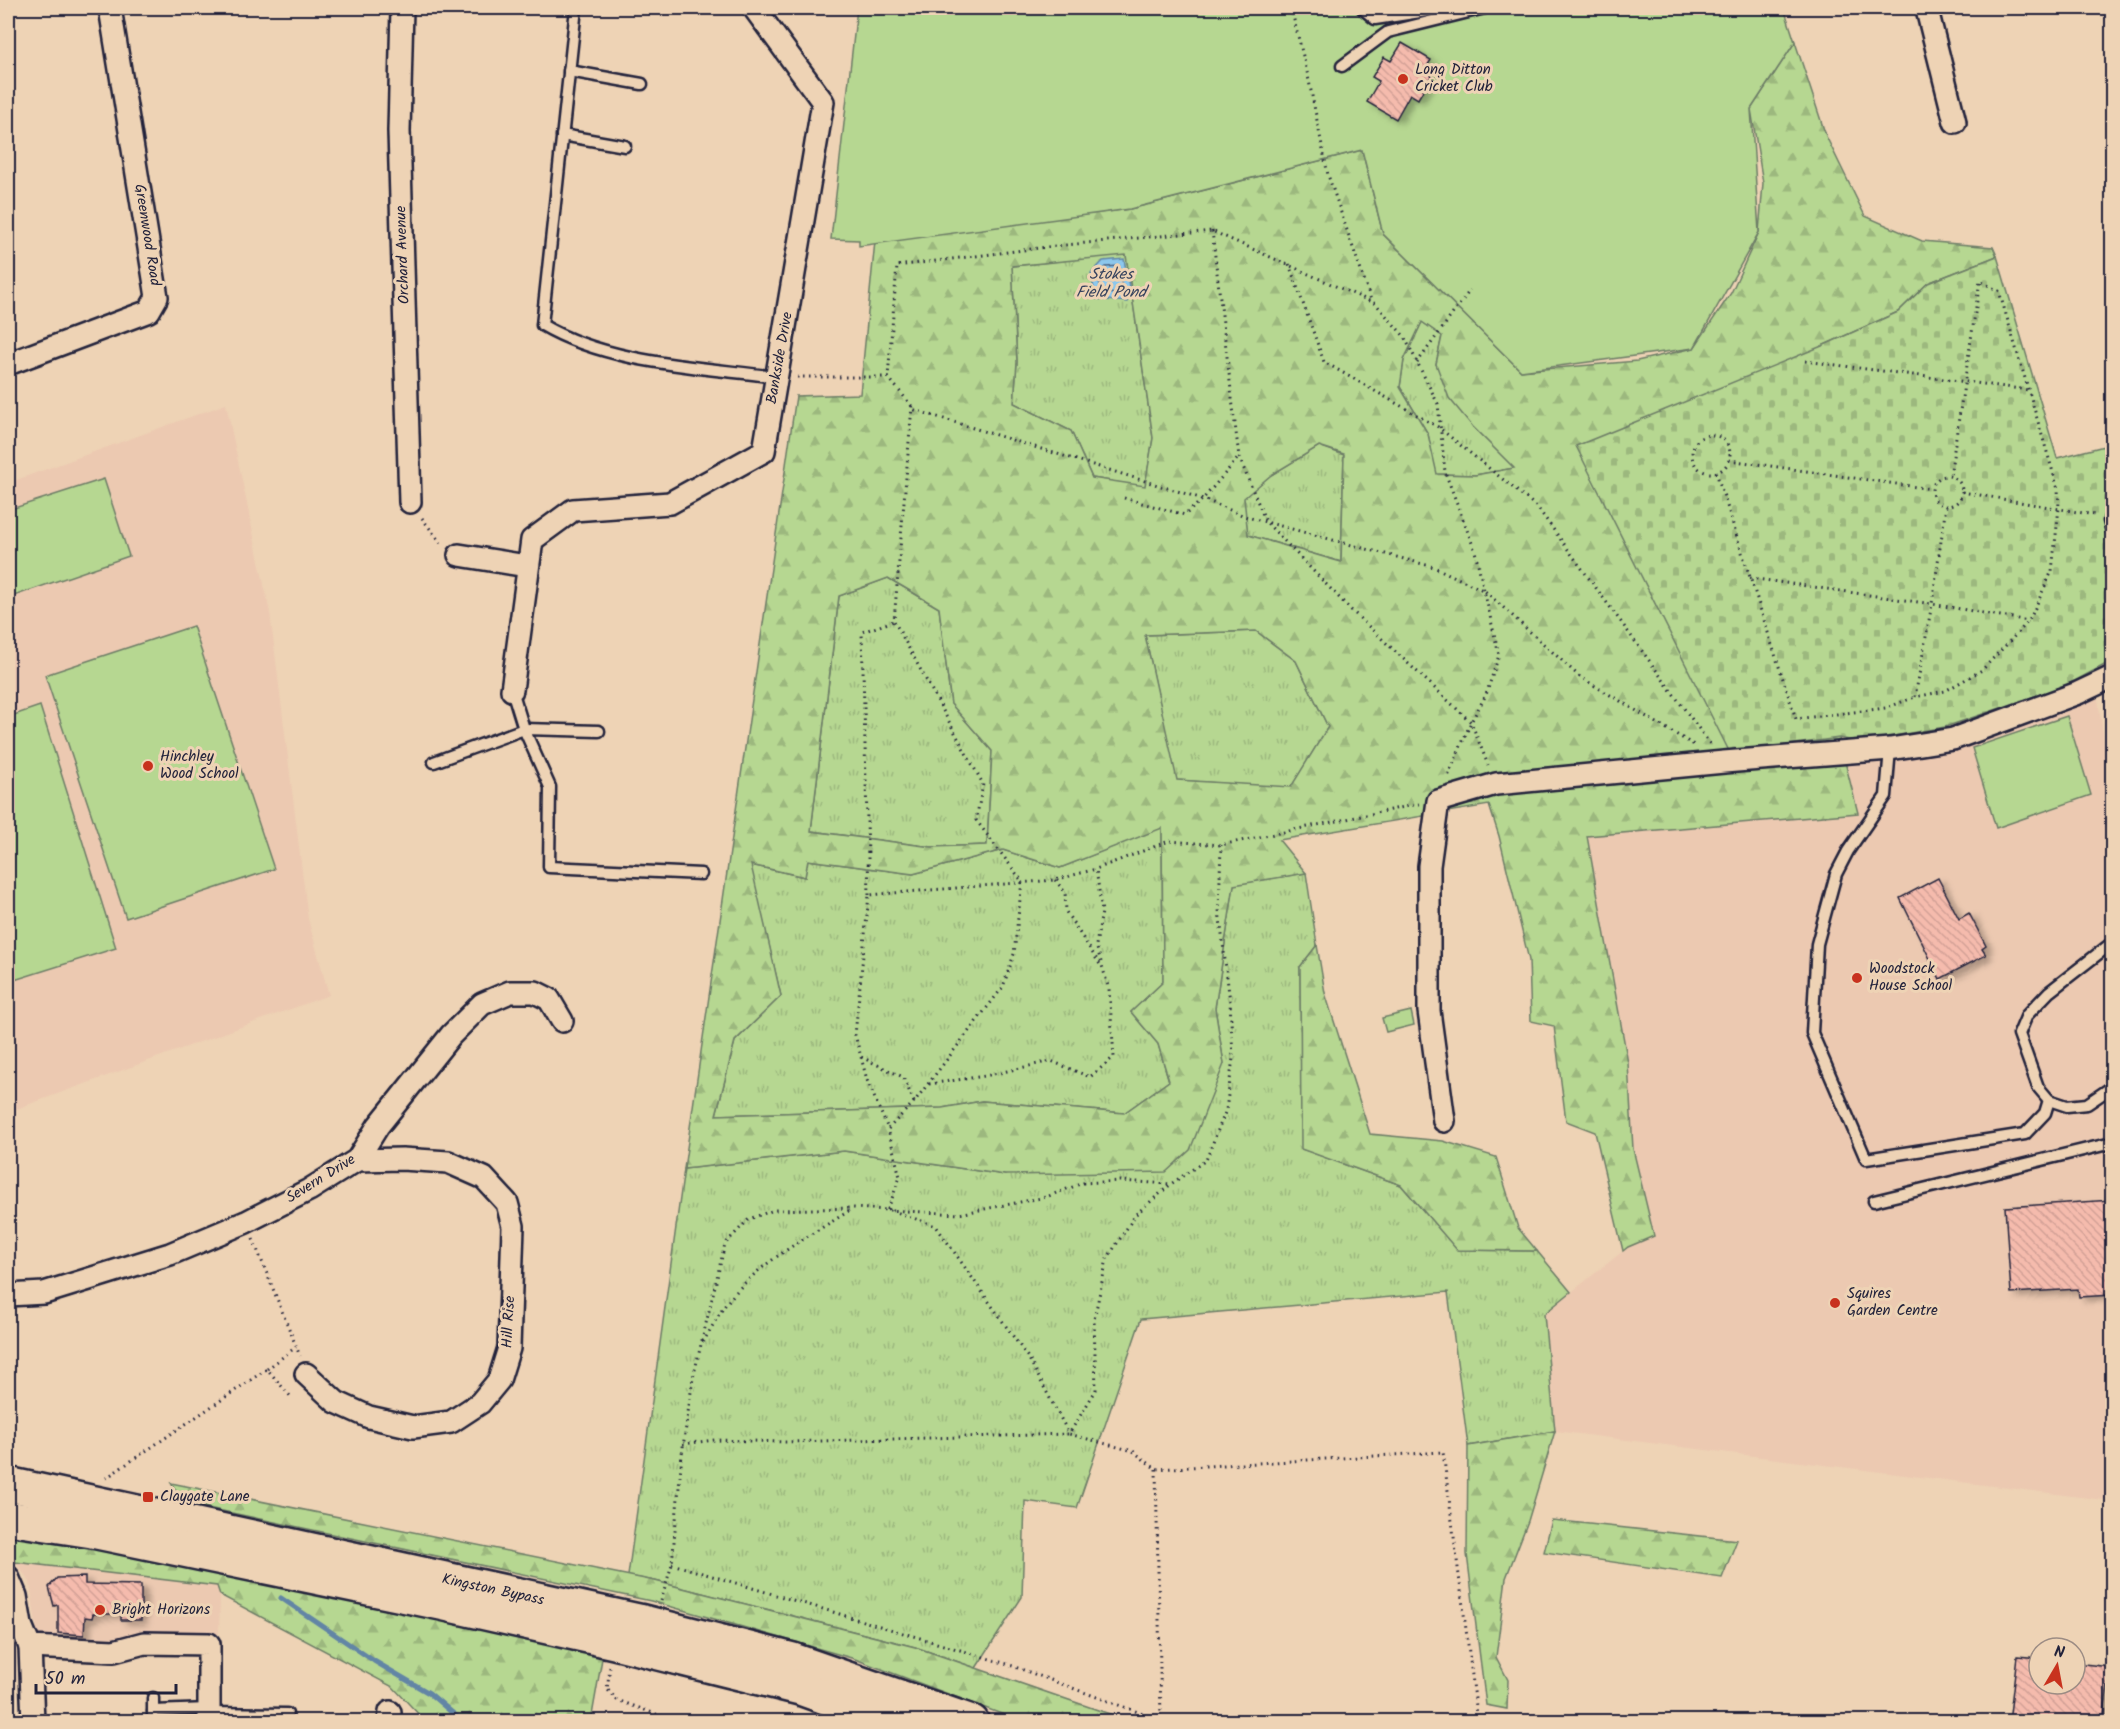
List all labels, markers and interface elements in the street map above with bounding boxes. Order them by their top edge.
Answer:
place label: Long Ditton Cricket Club [1415,58,1493,99]
marker: Long Ditton Cricket Club [1396,72,1410,86]
street label: Greenwood Road [127,182,167,288]
street label: Orchard Avenue [389,205,417,305]
water label: Stokes Field Pond [1076,262,1150,305]
street label: Bankside Drive [760,310,800,406]
place label: Hinchley Wood School [160,745,239,786]
marker: Hinchley Wood School [141,759,155,773]
place label: Woodstock House School [1869,957,1952,998]
marker: Woodstock House School [1850,971,1864,985]
street label: Severn Drive [282,1148,361,1210]
place label: Squires Garden Centre [1847,1282,1938,1323]
street label: Hill Rise [496,1295,522,1349]
marker: Squires Garden Centre [1828,1296,1842,1310]
place label: Claygate Lane [160,1485,250,1509]
marker: Claygate Lane [141,1490,155,1504]
street label: Kingston Bypass [440,1567,547,1613]
place label: Bright Horizons [112,1598,211,1622]
marker: Bright Horizons [93,1603,107,1617]
north arrow [2027,1636,2087,1696]
text: N [2052,1640,2066,1666]
scale bar [36,1657,176,1695]
text: 50 m [45,1665,85,1694]

